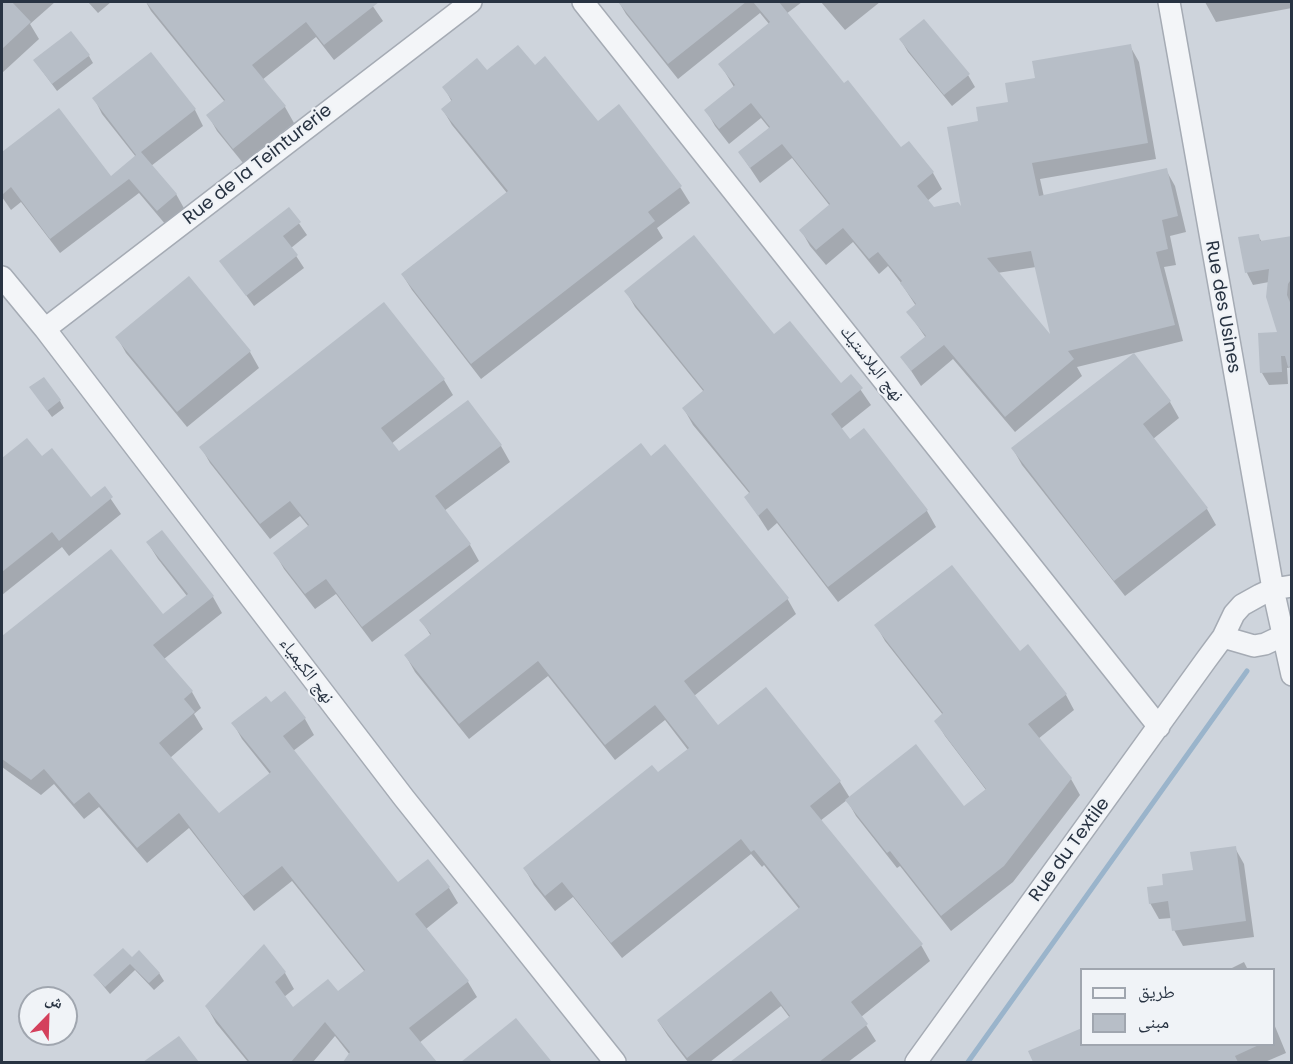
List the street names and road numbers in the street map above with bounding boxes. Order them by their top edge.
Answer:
street label: Rue de la Teinturerie [179,100,337,230]
street label: Rue des Usines [1200,239,1244,375]
street label: نهج البلاستيك [834,322,908,406]
street label: نهج الكيمياء [274,633,338,709]
street label: Rue du Textile [1025,794,1115,906]

